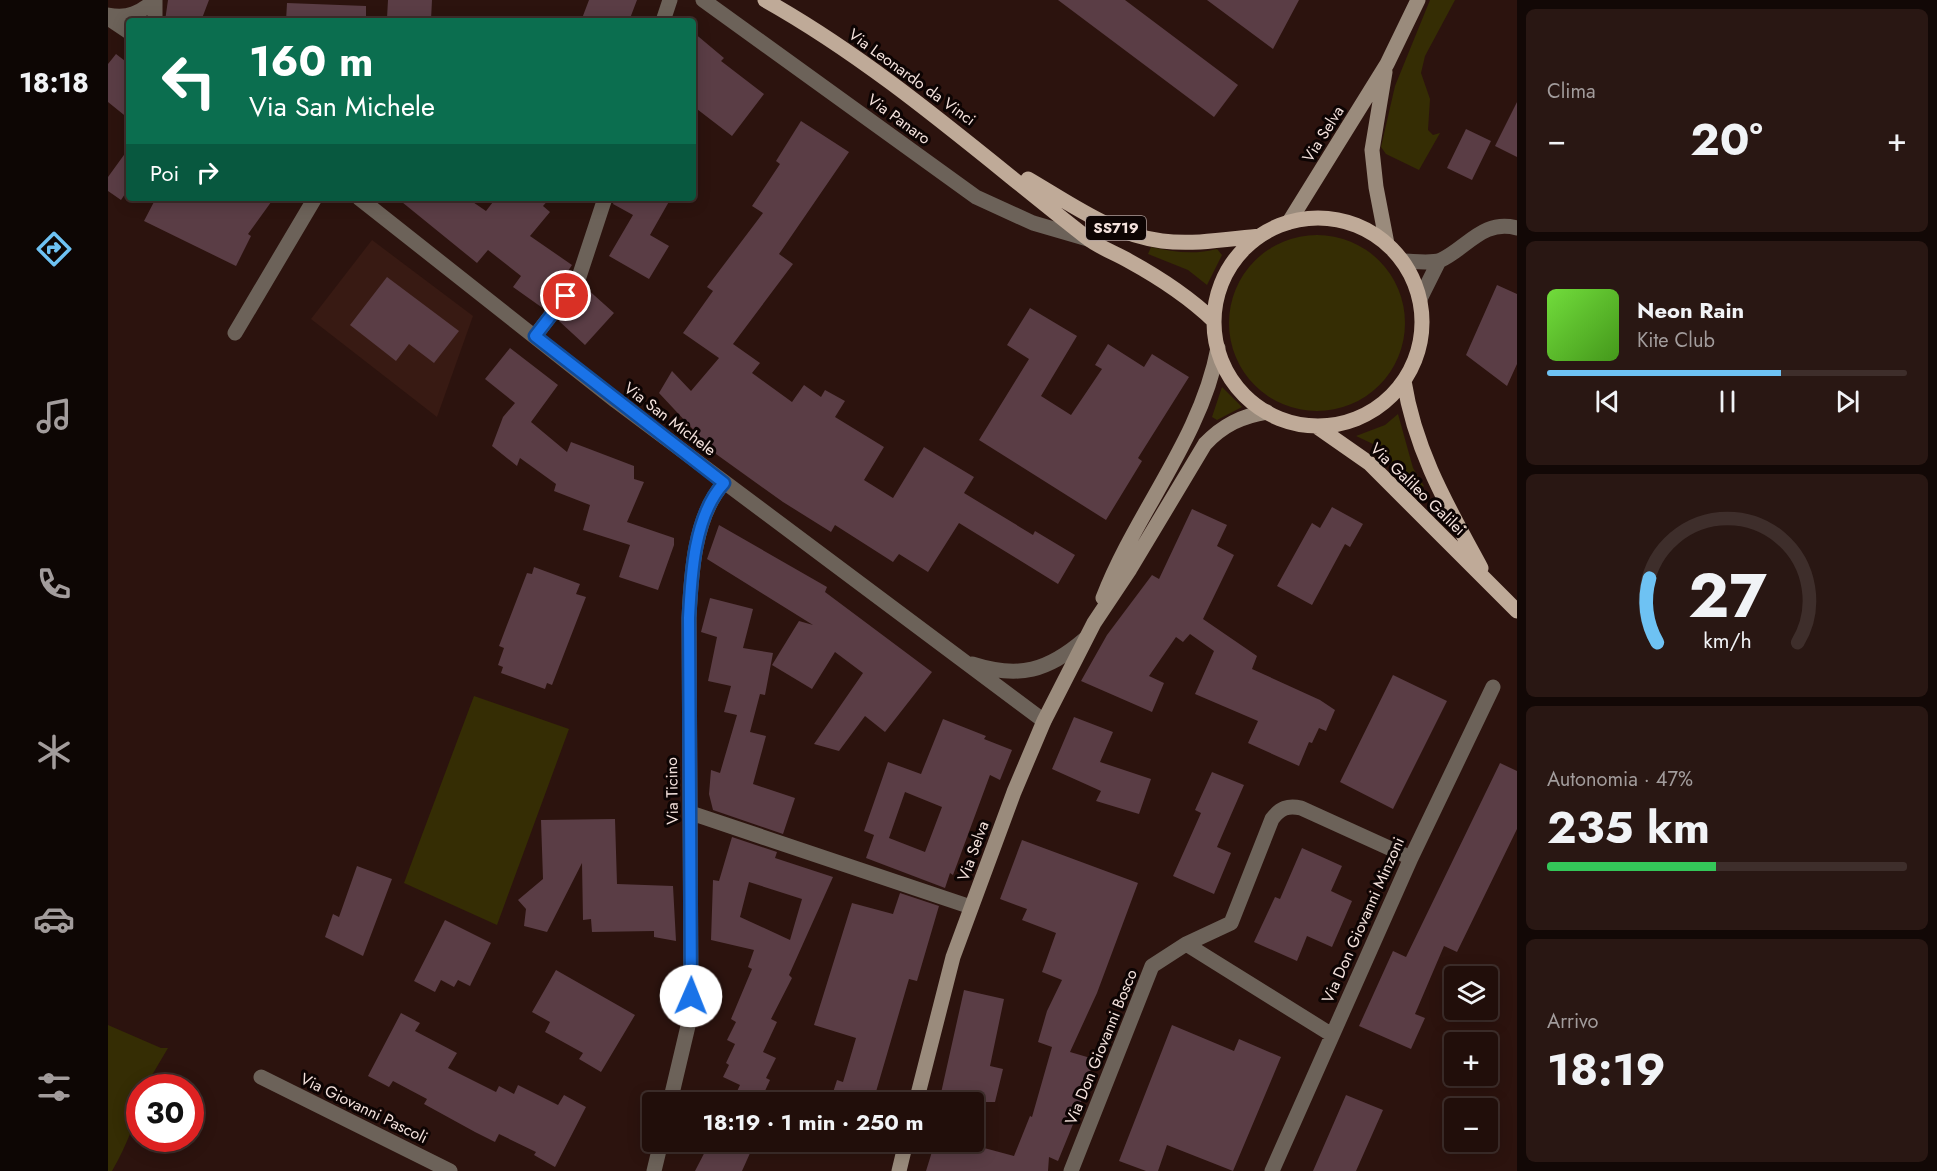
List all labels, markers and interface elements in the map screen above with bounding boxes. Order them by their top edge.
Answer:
street label: Via Leonardo da Vinci [844,23,980,131]
text: 160 m [249,31,373,92]
icon: left [150,42,228,120]
text: 18:18 [19,63,89,102]
text: Clima [1547,77,1596,106]
text: Via San Michele [249,87,435,126]
street label: Via Panaro [863,88,936,150]
street label: Via Selva [1297,101,1349,167]
text: 20° [1690,107,1763,172]
text: − [1547,116,1566,163]
text: + [1887,116,1907,163]
icon: right [191,156,224,189]
text: Poi [150,157,179,189]
road number: SS719 [1086,216,1146,240]
icon: directions [33,228,75,270]
pin [540,270,591,321]
icon: arrive [549,279,582,312]
text: Neon Rain [1637,294,1744,326]
text: Kite Club [1637,326,1715,355]
street label: Via San Michele [619,377,721,461]
icon: previous [1591,385,1624,418]
icon: pause [1711,385,1744,418]
icon: next [1831,385,1864,418]
icon: music [33,395,75,437]
street label: Via Galileo Galilei [1365,437,1471,541]
text: 27 [1688,550,1767,640]
icon: phone [33,563,75,605]
text: km/h [1703,625,1751,656]
icon: climate [33,731,75,773]
street label: Via Ticino [660,757,684,825]
text: Autonomia · 47% [1547,765,1693,794]
text: 235 km [1547,795,1710,860]
street label: Via Selva [951,818,995,884]
street label: Via Don Giovanni Minzoni [1316,833,1410,1007]
icon: car [33,898,75,940]
position arrow [659,964,723,1028]
street label: Via Don Giovanni Bosco [1059,965,1143,1128]
map controls [1444,966,1498,1152]
button: layers [1444,966,1498,1020]
text: Arrivo [1547,1007,1599,1036]
button: + [1444,1032,1498,1086]
text: 18:19 [1547,1037,1666,1102]
icon: filters [33,1066,75,1108]
street label: Via Giovanni Pascoli [296,1067,432,1149]
speed limit sign: 30 [126,1074,204,1152]
button: − [1444,1098,1498,1152]
text: 18:19 · 1 min · 250 m [703,1106,923,1138]

